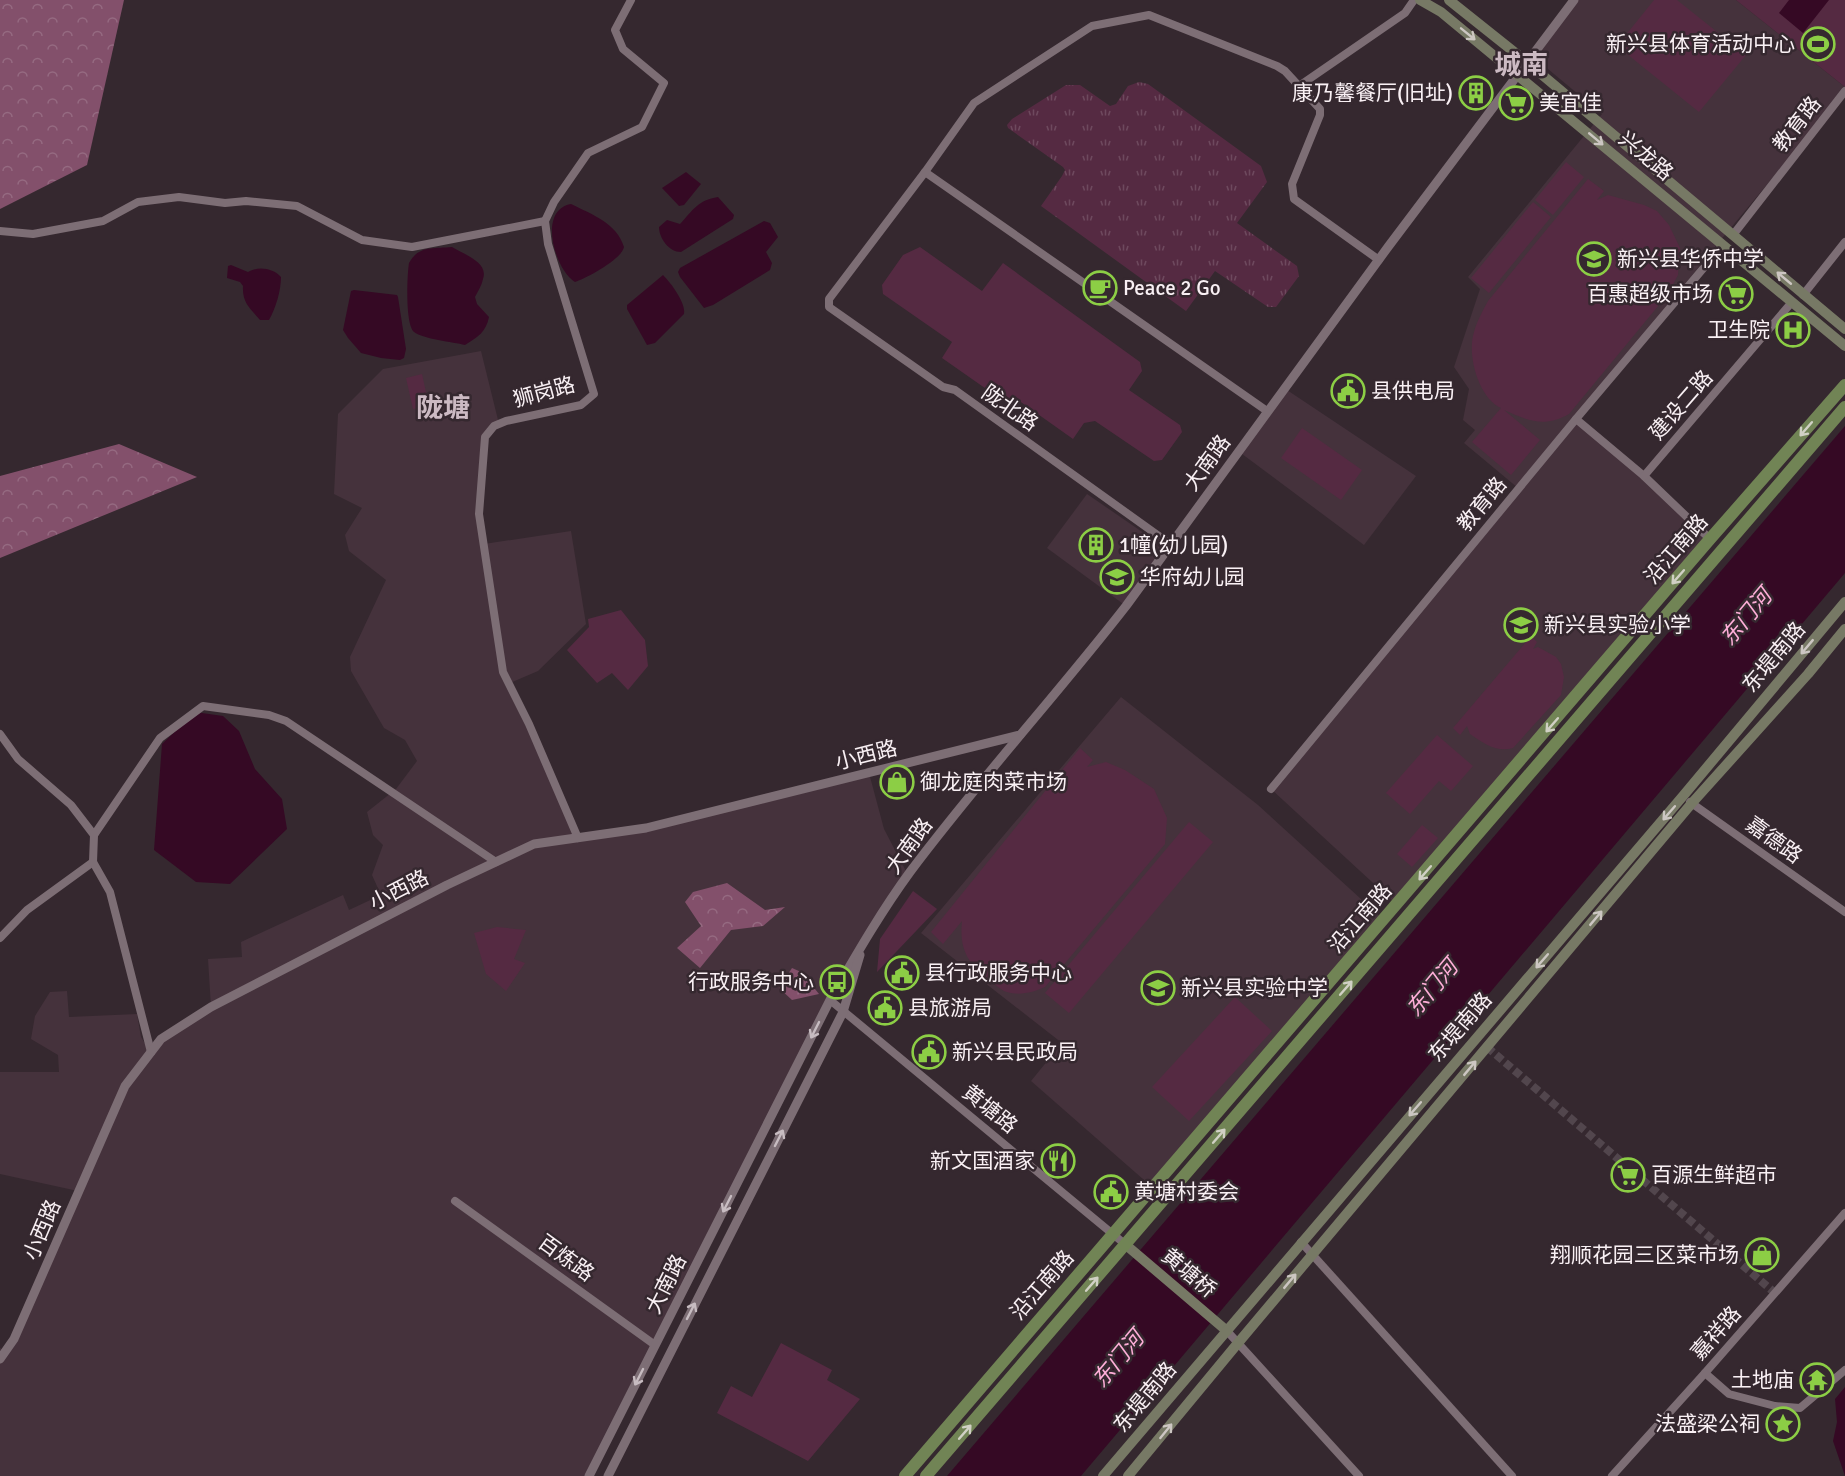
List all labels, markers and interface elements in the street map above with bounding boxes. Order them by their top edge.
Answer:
sports icon: 新兴县体育活动中心 [1800,26,1836,62]
one-way arrow [1459,27,1475,40]
place label: 新兴县体育活动中心 [1606,31,1795,57]
district label: 城南 [1494,49,1548,82]
building icon: 康乃馨餐厅(旧址) [1458,75,1494,111]
place label: 康乃馨餐厅(旧址) [1292,80,1453,106]
supermarket icon: 美宜佳 [1498,85,1534,121]
place label: 美宜佳 [1539,90,1602,116]
street label: 教育路 [1767,91,1827,157]
street label: 兴龙路 [1614,126,1678,186]
one-way arrow [1587,132,1603,145]
school or university icon: 新兴县华侨中学 [1576,241,1612,277]
place label: 新兴县华侨中学 [1617,246,1764,272]
cafe icon: Peace 2 Go [1082,270,1118,306]
one-way arrow [1776,272,1792,285]
place label: Peace 2 Go [1123,275,1221,301]
supermarket icon: 百惠超级市场 [1718,276,1754,312]
place label: 百惠超级市场 [1587,281,1713,307]
hospital icon: 卫生院 [1775,312,1811,348]
place label: 卫生院 [1707,317,1770,343]
street label: 建设二路 [1644,365,1718,445]
street label: 狮岗路 [510,371,578,413]
public building icon: 县供电局 [1330,373,1366,409]
place label: 县供电局 [1371,378,1455,404]
street label: 陇北路 [977,379,1043,437]
district label: 陇塘 [416,392,470,425]
one-way arrow [1800,421,1814,437]
street label: 大南路 [1178,430,1236,496]
street label: 教育路 [1452,472,1512,536]
street label: 沿江南路 [1639,509,1713,589]
building icon: 1幢(幼儿园) [1078,527,1114,563]
place label: 1幢(幼儿园) [1119,532,1228,558]
school or university icon: 华府幼儿园 [1099,559,1135,595]
place label: 华府幼儿园 [1140,564,1245,590]
one-way arrow [1672,569,1685,585]
water label: 东门河 [1714,580,1780,651]
school or university icon: 新兴县实验小学 [1503,607,1539,643]
place label: 新兴县实验小学 [1544,612,1691,638]
street label: 东堤南路 [1737,616,1811,698]
one-way arrow [1801,639,1814,655]
one-way arrow [1545,717,1558,733]
street label: 小西路 [832,735,900,775]
shop icon: 御龙庭肉菜市场 [879,764,915,800]
place label: 御龙庭肉菜市场 [920,769,1067,795]
one-way arrow [1662,805,1676,820]
street label: 嘉德路 [1741,811,1807,869]
street label: 大南路 [880,813,938,879]
street label: 小西路 [365,864,433,916]
one-way arrow [1418,865,1432,880]
street label: 沿江南路 [1323,878,1397,958]
one-way arrow [1589,910,1602,926]
water label: 东门河 [1400,951,1466,1022]
one-way arrow [1535,953,1549,968]
public building icon: 县行政服务中心 [884,955,920,991]
place label: 县行政服务中心 [925,960,1072,986]
bus stop icon: 行政服务中心 [819,964,855,1000]
place label: 行政服务中心 [688,969,814,995]
school or university icon: 新兴县实验中学 [1140,970,1176,1006]
place label: 新兴县实验中学 [1181,975,1328,1001]
one-way arrow [1340,980,1353,996]
street label: 东堤南路 [1423,987,1497,1067]
public building icon: 县旅游局 [867,990,903,1026]
place label: 县旅游局 [908,995,992,1021]
one-way arrow [809,1020,821,1038]
public building icon: 新兴县民政局 [911,1034,947,1070]
place label: 新兴县民政局 [952,1039,1078,1065]
one-way arrow [1463,1061,1477,1076]
street label: 黄塘路 [957,1079,1023,1139]
one-way arrow [1408,1101,1422,1116]
one-way arrow [1213,1128,1226,1144]
one-way arrow [774,1129,785,1147]
restaurant icon: 新文国酒家 [1040,1143,1076,1179]
place label: 新文国酒家 [930,1148,1035,1174]
supermarket icon: 百源生鲜超市 [1610,1157,1646,1193]
place label: 百源生鲜超市 [1651,1162,1777,1188]
public building icon: 黄塘村委会 [1093,1174,1129,1210]
place label: 黄塘村委会 [1134,1179,1239,1205]
one-way arrow [721,1194,732,1212]
street label: 小西路 [18,1196,66,1264]
street label: 百炼路 [533,1229,599,1287]
shop icon: 翔顺花园三区菜市场 [1744,1237,1780,1273]
place label: 翔顺花园三区菜市场 [1550,1242,1739,1268]
street label: 黄塘桥 [1157,1243,1221,1303]
street label: 沿江南路 [1005,1245,1079,1325]
street label: 大南路 [640,1250,692,1318]
one-way arrow [1284,1273,1297,1289]
one-way arrow [1086,1276,1099,1292]
street label: 嘉祥路 [1686,1301,1746,1365]
one-way arrow [686,1303,697,1321]
water label: 东门河 [1086,1322,1152,1393]
street label: 东堤南路 [1108,1356,1182,1438]
temple icon: 土地庙 [1799,1362,1835,1398]
place label: 土地庙 [1731,1367,1794,1393]
one-way arrow [632,1368,644,1386]
place icon: 法盛梁公祠 [1765,1406,1801,1442]
place label: 法盛梁公祠 [1655,1411,1760,1437]
one-way arrow [1159,1423,1172,1439]
one-way arrow [958,1425,972,1440]

